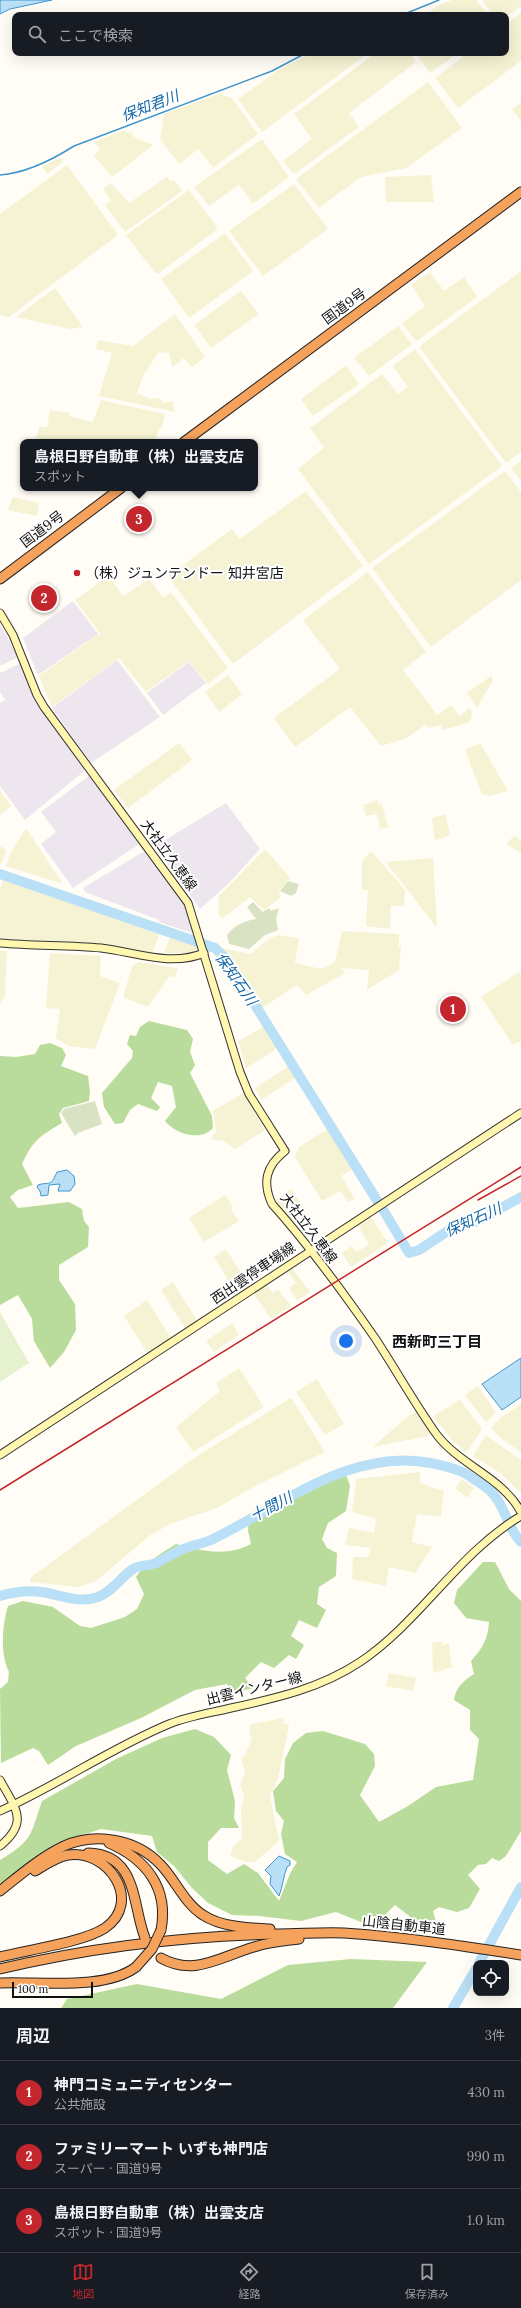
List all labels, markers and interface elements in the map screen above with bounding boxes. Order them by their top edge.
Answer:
search box [12,12,509,56]
icon: search [26,23,48,45]
text: ここで検索 [58,26,133,45]
water label: 保知君川 [118,85,183,125]
street label: 国道9号 [318,284,370,328]
popup [20,439,258,491]
text: 島根日野自動車（株）出雲支店 [34,447,244,466]
text: スポット [34,468,86,485]
pin: 3 [126,504,152,534]
street label: 国道9号 [17,507,67,551]
place label: （株）ジュンテンドー 知井宮店 [85,564,284,582]
marker: （株）ジュンテンドー 知井宮店 [72,568,82,578]
pin: 2 [31,583,57,613]
street label: 大社立久恵線 [137,816,201,894]
water label: 保知石川 [211,949,263,1010]
pin: 1 [440,994,466,1024]
street label: 大社立久恵線 [277,1189,341,1267]
water label: 保知石川 [442,1198,506,1240]
street label: 西出雲停車場線 [207,1238,299,1308]
your location [336,1331,356,1351]
district label: 西新町三丁目 [392,1332,482,1351]
water label: 十間川 [246,1487,297,1526]
street label: 出雲インター線 [204,1667,304,1709]
street label: 山陰自動車道 [361,1912,447,1938]
map controls [473,1960,509,1996]
button: locate [473,1960,509,1996]
scale bar [12,1980,93,1999]
text: 100 m [18,1982,48,1996]
text: 周辺 [16,2025,50,2047]
text: 3件 [485,2027,505,2044]
text: 神門コミュニティセンター [54,2075,233,2094]
text: 1 [26,2084,32,2101]
text: 430 m [468,2084,505,2101]
text: 公共施設 [54,2096,106,2113]
text: ファミリーマート いずも神門店 [54,2139,268,2158]
text: 2 [26,2148,32,2165]
text: 990 m [467,2148,505,2165]
text: スーパー · 国道9号 [54,2160,162,2177]
text: 島根日野自動車（株）出雲支店 [54,2203,264,2222]
text: 3 [25,2212,33,2229]
text: 1.0 km [467,2212,505,2229]
text: スポット · 国道9号 [54,2224,163,2241]
tab: 地図 [72,2261,94,2301]
tab: 経路 [238,2261,260,2301]
tab: 保存済み [405,2261,449,2301]

